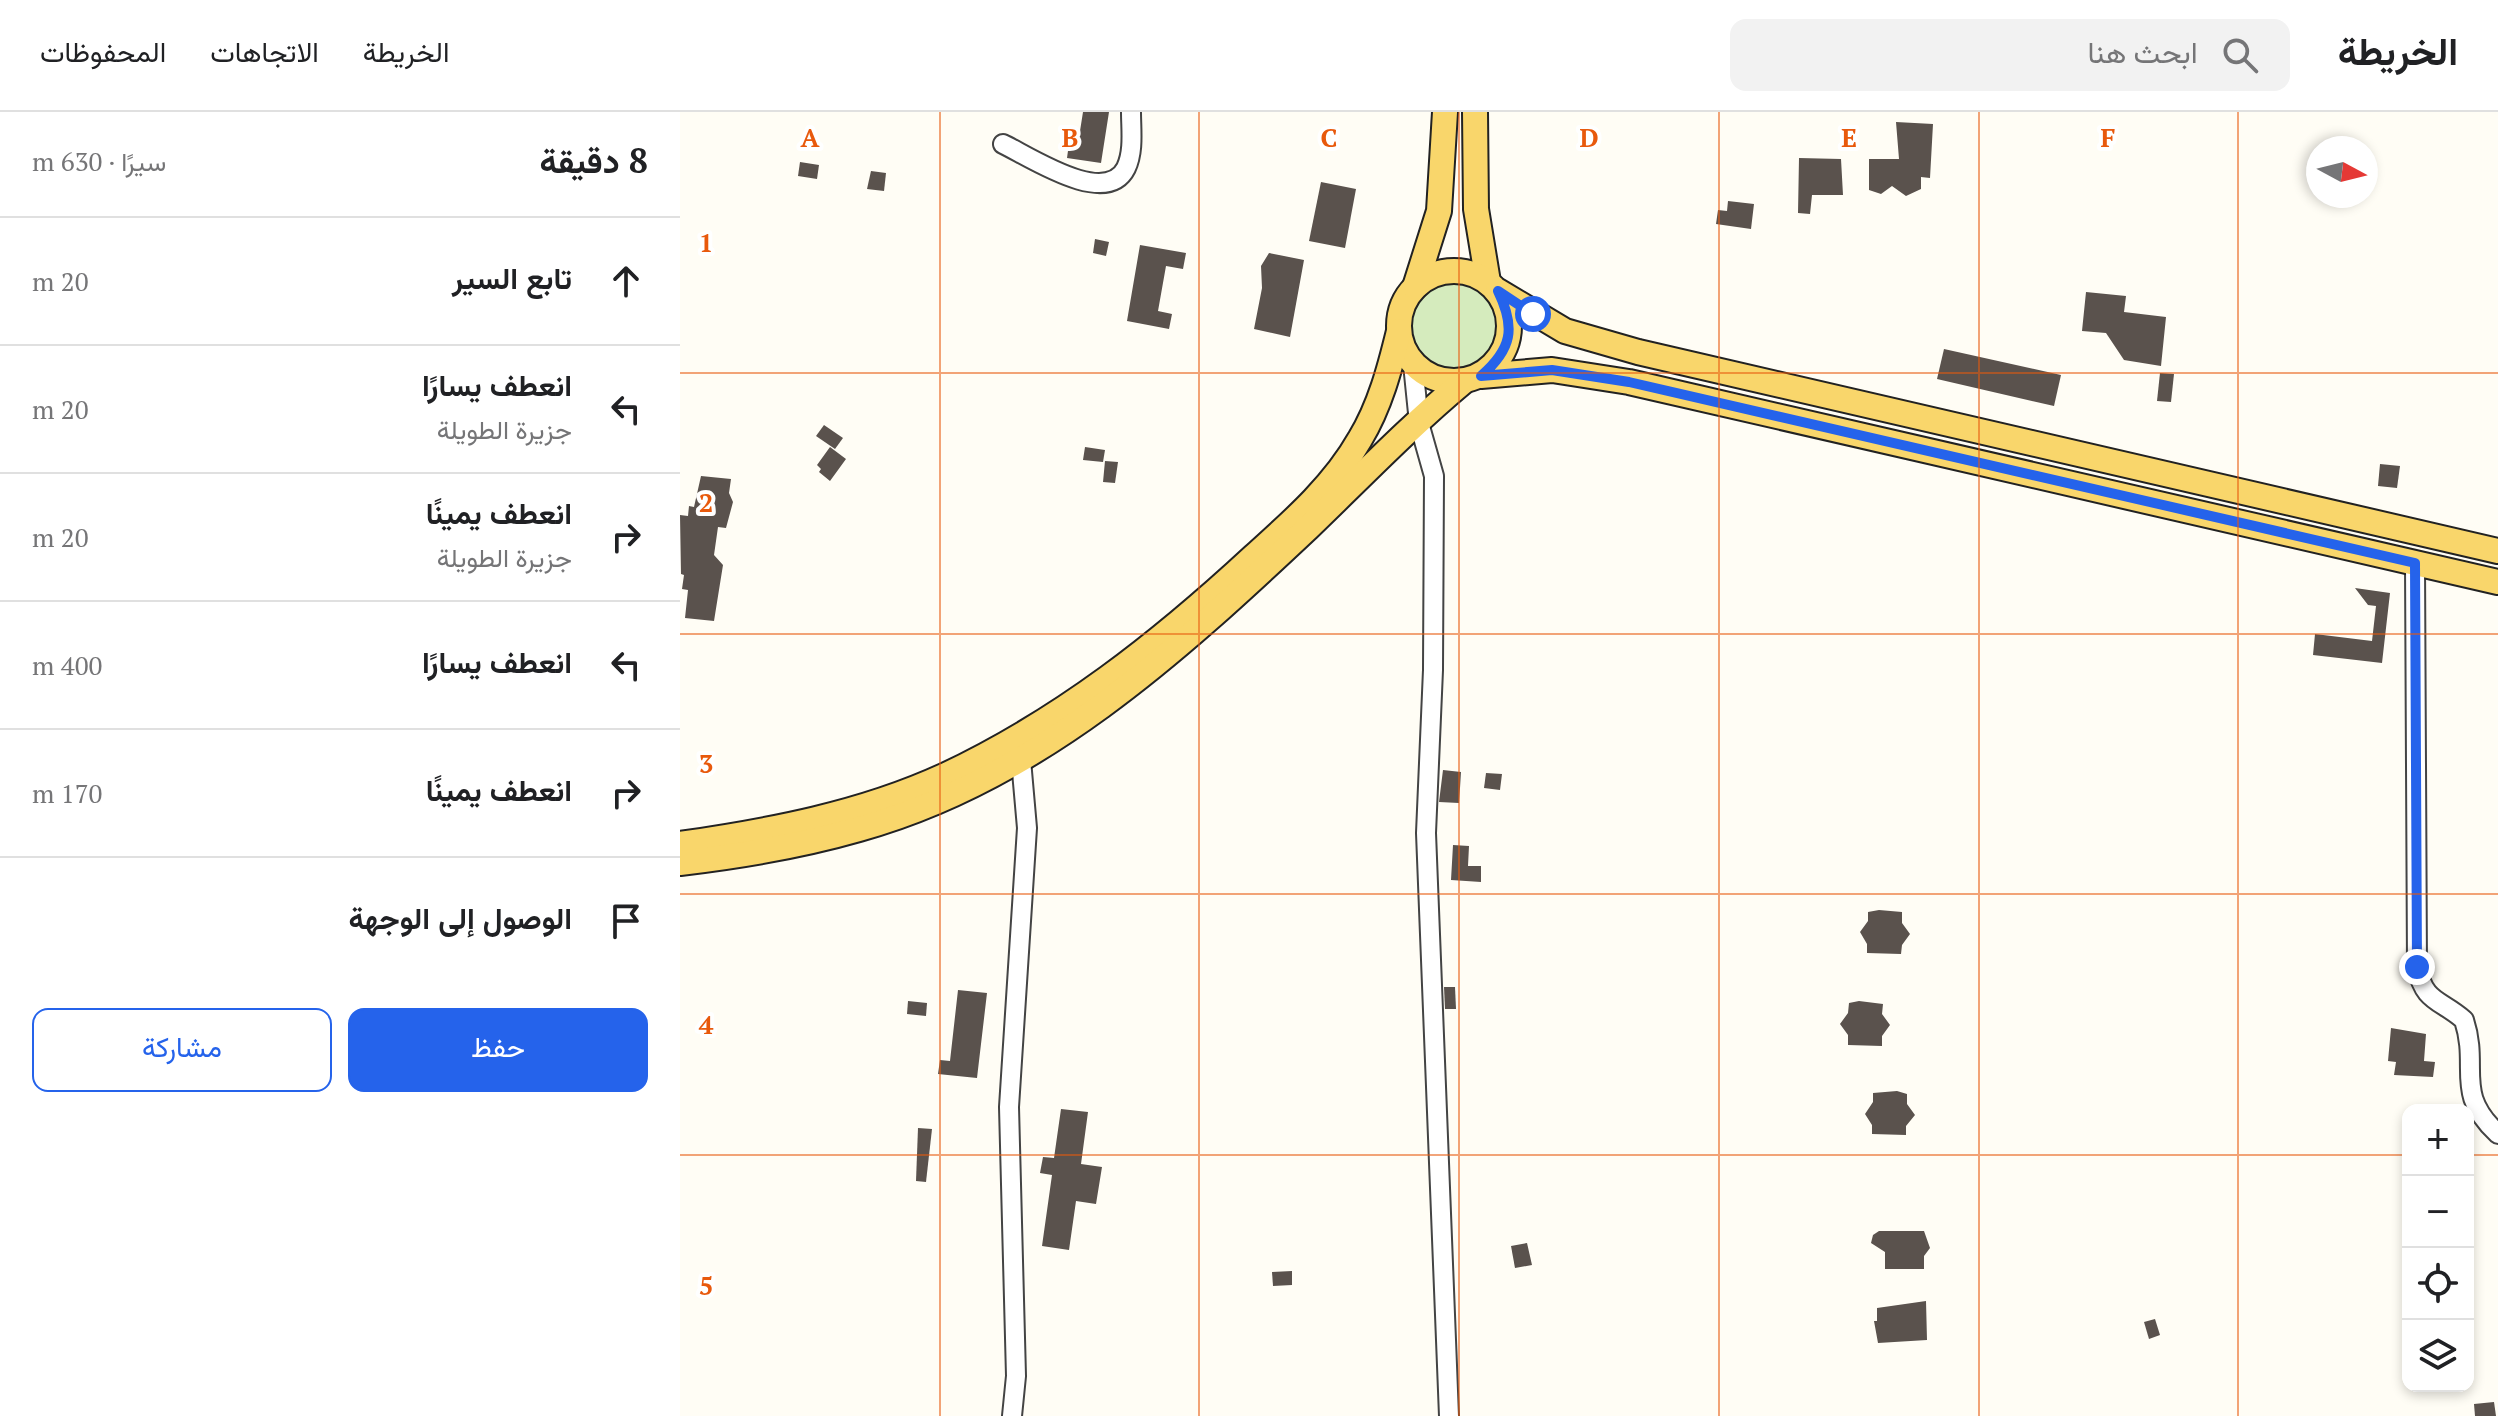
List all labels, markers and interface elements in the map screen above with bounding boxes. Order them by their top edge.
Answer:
search box [1730,19,2290,91]
text: الخريطة [2338,26,2458,76]
text: ابحث هنا [2087,32,2198,72]
text: المحفوظات [40,33,166,70]
text: الاتجاهات [210,33,319,70]
text: الخريطة [363,33,449,70]
icon: search [2218,33,2262,77]
text: A [801,120,820,154]
text: B [1062,120,1078,154]
text: C [1321,120,1337,154]
text: D [1579,120,1599,154]
text: E [1841,120,1857,154]
text: F [2101,120,2116,154]
north arrow [2306,136,2378,208]
text: 8 دقيقة [539,138,648,183]
text: سيرًا · 630 m [32,144,166,178]
text: 1 [699,225,713,259]
text: تابع السير [452,258,572,298]
icon: ahead [604,259,648,303]
text: 20 m [32,264,89,298]
route start [1515,296,1551,332]
text: انعطف يسارًا [422,365,572,405]
icon: left [604,387,648,431]
text: 20 m [32,392,89,426]
text: جزيرة الطويلة [437,412,572,446]
text: 2 [699,485,713,519]
text: انعطف يمينًا [426,493,572,533]
icon: right [604,515,648,559]
text: 20 m [32,520,89,554]
text: جزيرة الطويلة [437,540,572,574]
text: انعطف يسارًا [422,642,572,682]
icon: left [604,643,648,687]
text: 400 m [32,648,102,682]
text: 3 [699,746,713,780]
text: انعطف يمينًا [426,770,572,810]
icon: right [604,771,648,815]
text: 170 m [32,776,102,810]
text: الوصول إلى الوجهة [348,898,572,938]
icon: arrive [604,899,648,943]
route end [2399,949,2435,985]
text: 4 [699,1007,714,1041]
button: مشاركة [32,1008,332,1092]
button: حفظ [348,1008,648,1092]
map controls [2402,1104,2474,1392]
button: + [2402,1104,2474,1176]
button: − [2402,1176,2474,1248]
button: locate [2402,1248,2474,1320]
text: 5 [699,1268,713,1302]
button: layers [2402,1320,2474,1392]

